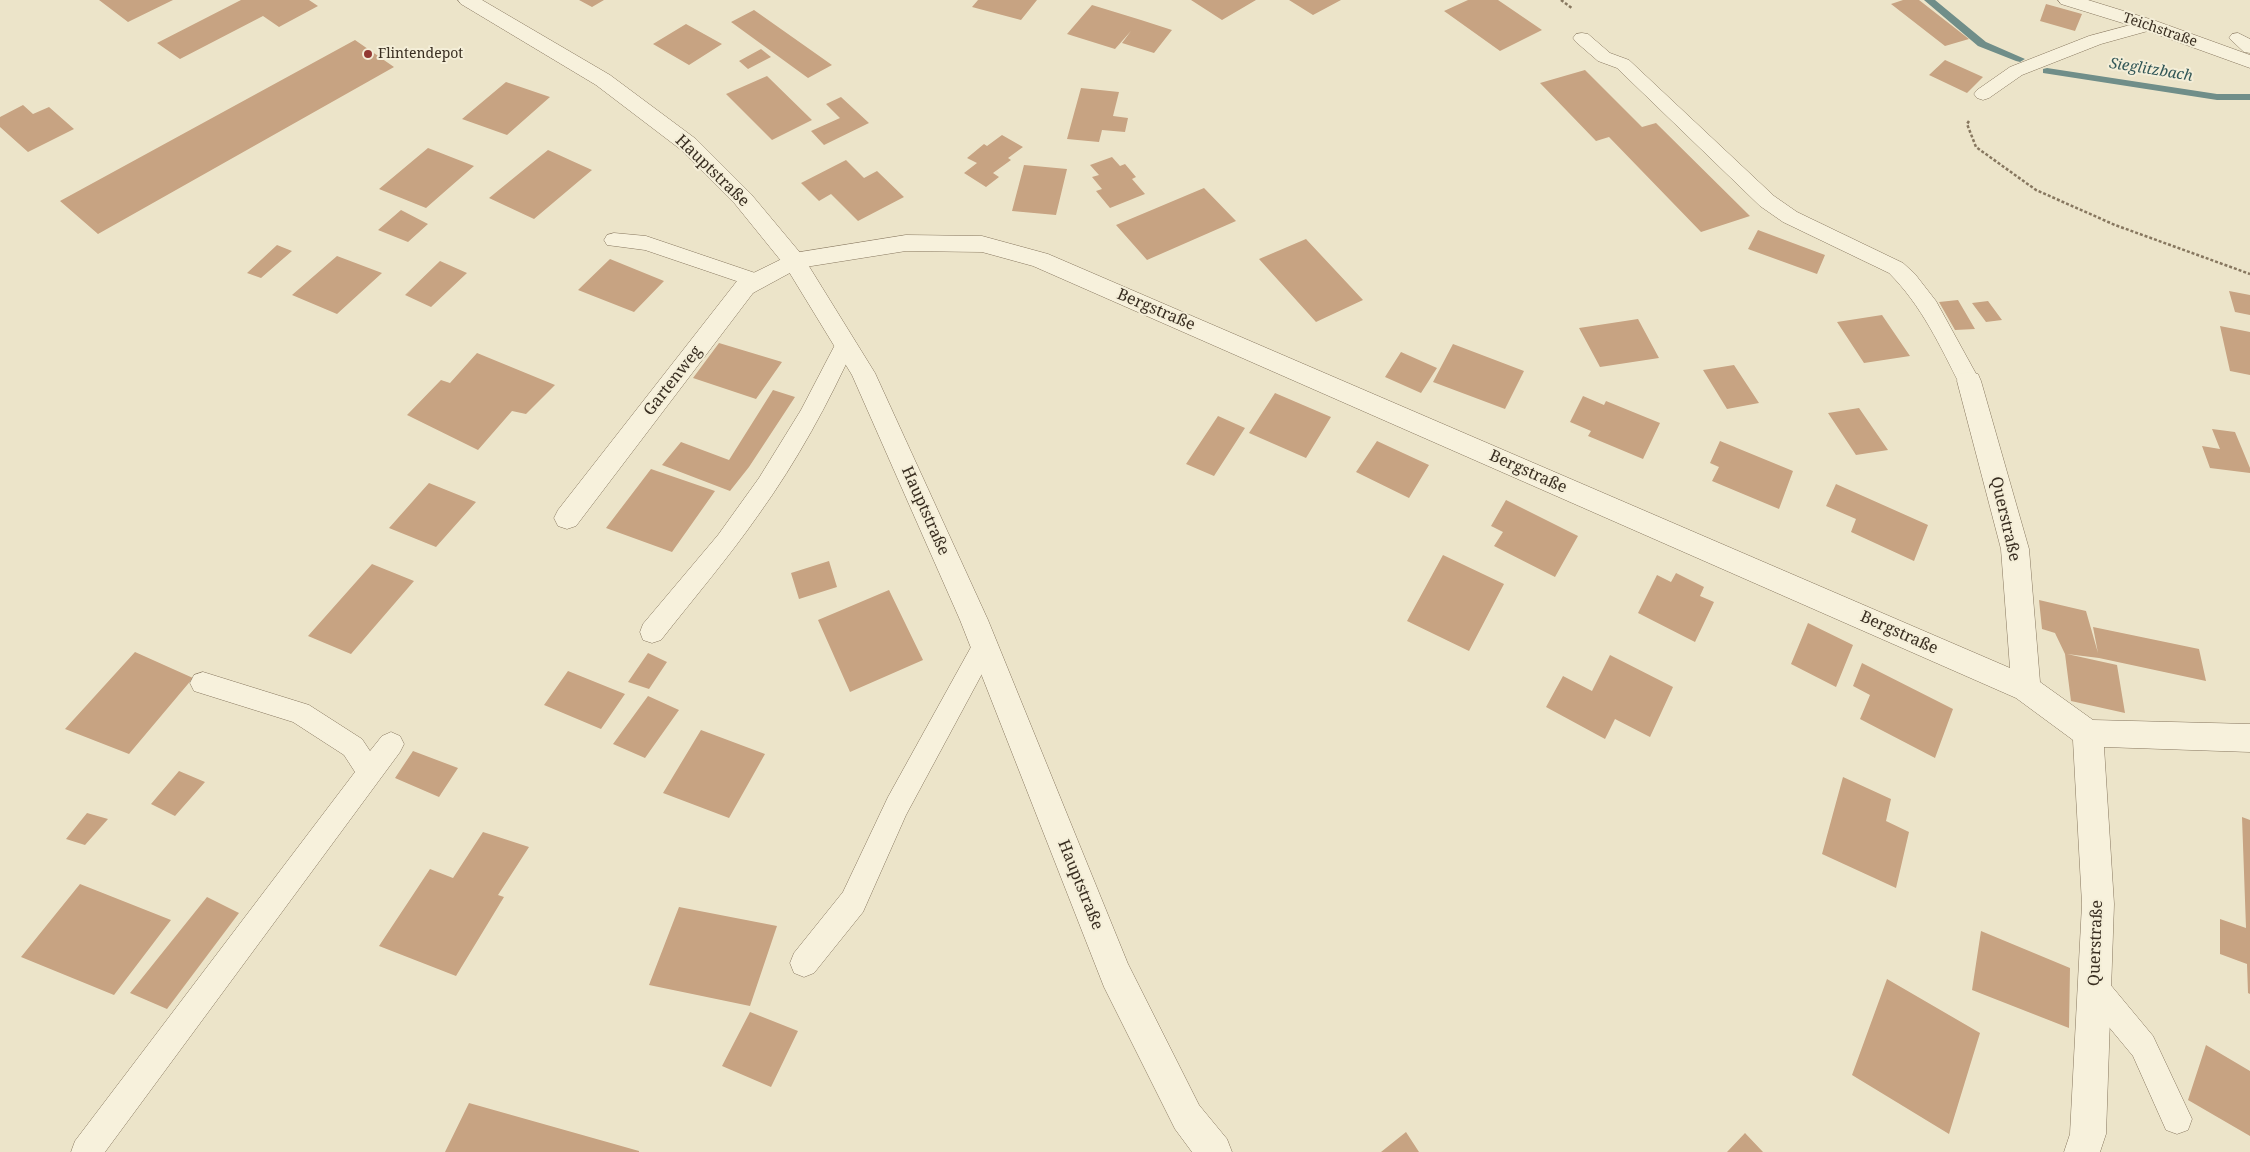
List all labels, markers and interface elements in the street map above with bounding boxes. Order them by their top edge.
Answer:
street label: Teichstraße [2121,9,2199,51]
place label: Flintendepot [378,46,463,62]
marker: Flintendepot [362,48,374,60]
water label: Sieglitzbach [2108,55,2194,85]
street label: Hauptstraße [671,131,753,211]
street label: Bergstraße [1114,285,1198,335]
street label: Gartenweg [640,342,706,420]
street label: Bergstraße [1486,446,1570,498]
street label: Hauptstraße [897,464,953,558]
street label: Querstraße [1986,475,2024,563]
street label: Bergstraße [1857,607,1941,659]
street label: Hauptstraße [1053,837,1107,933]
street label: Querstraße [2085,900,2107,986]

